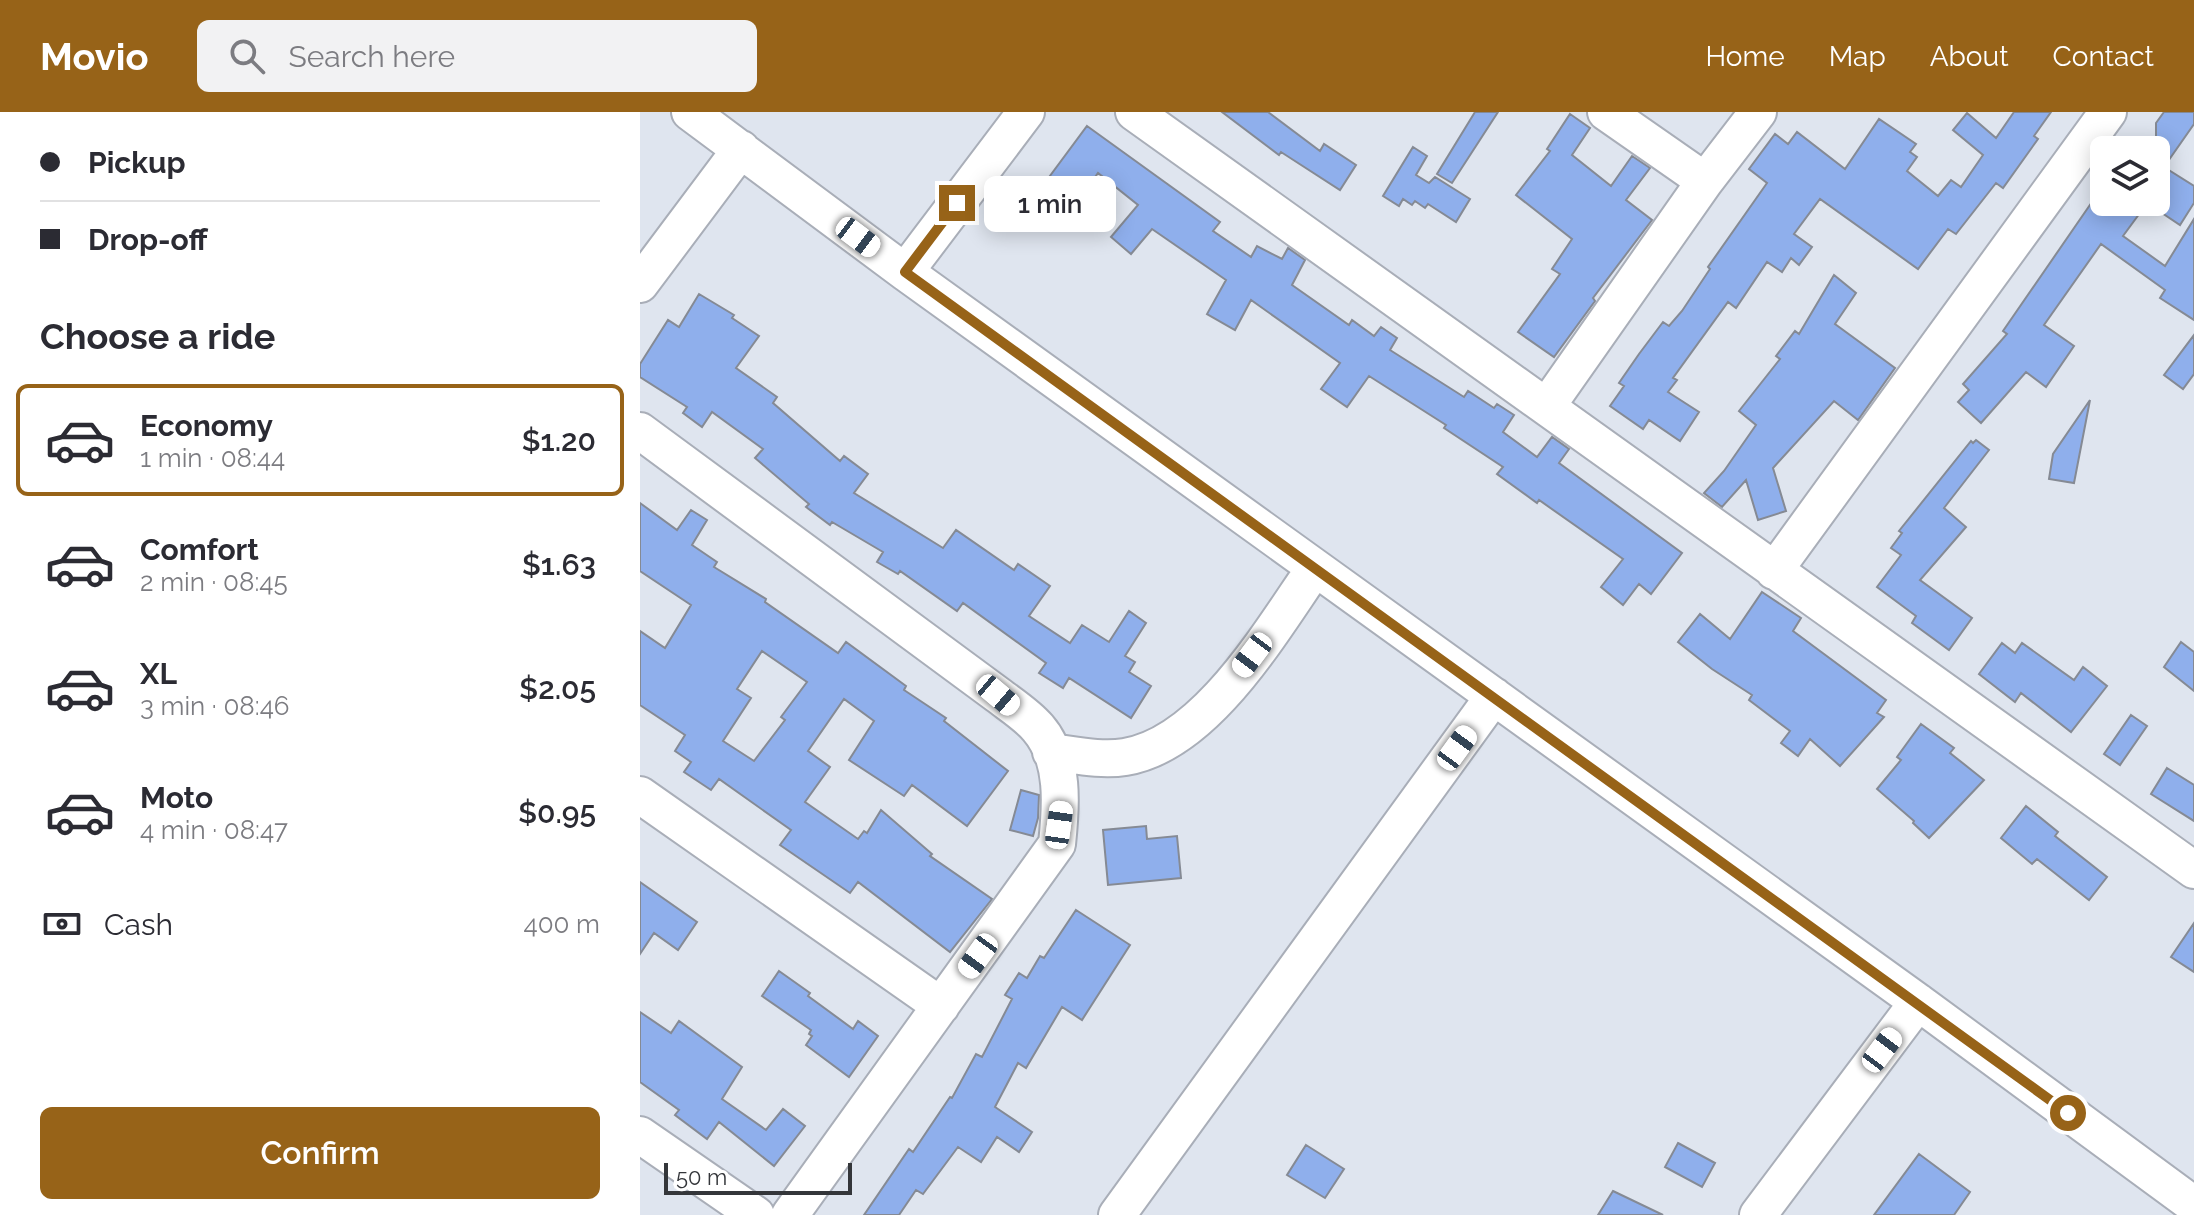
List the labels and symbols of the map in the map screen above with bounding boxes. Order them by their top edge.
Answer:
callout: 1 min [985,175,1117,231]
route end [939,185,975,221]
car [832,213,884,261]
car [1228,629,1276,681]
car [972,670,1024,720]
car [1433,722,1481,774]
car [1044,800,1074,850]
car [954,930,1002,982]
car [1858,1024,1906,1076]
route start [2050,1095,2086,1131]
scale bar [664,1159,852,1195]

